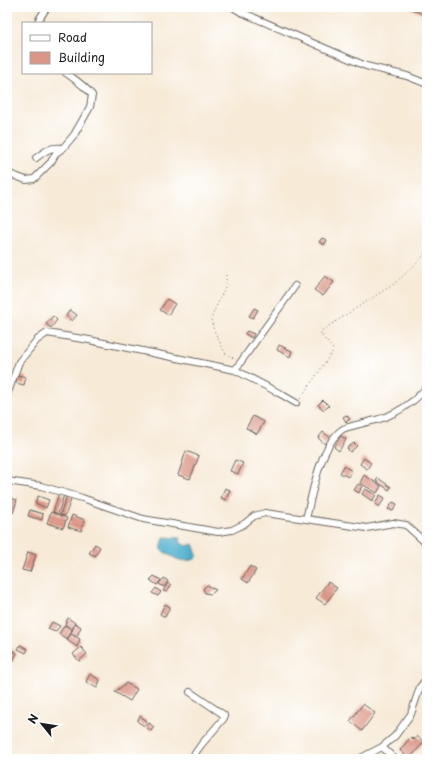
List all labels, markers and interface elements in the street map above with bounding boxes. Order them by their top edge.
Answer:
legend [22,22,152,74]
text: Road [58,28,87,46]
text: Building [58,48,105,66]
north arrow [22,704,62,744]
text: N [23,710,43,727]

